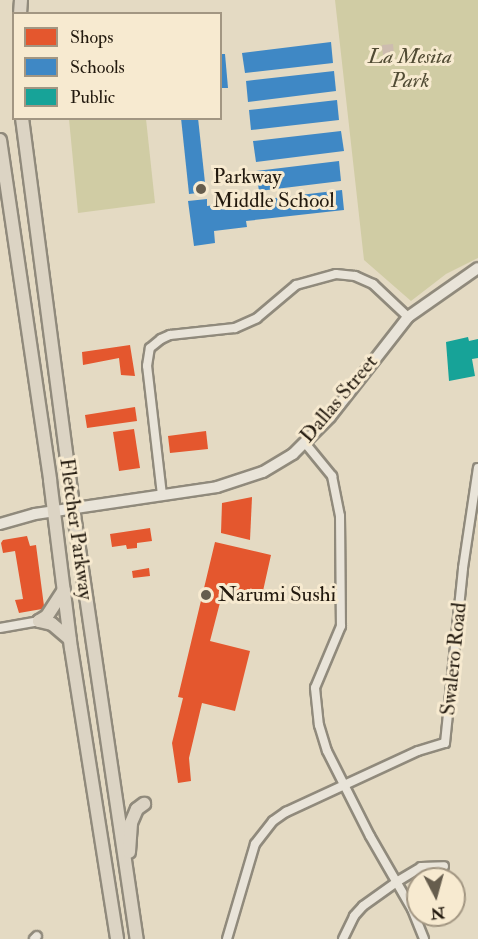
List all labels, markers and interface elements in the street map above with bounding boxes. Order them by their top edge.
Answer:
legend [12,12,222,120]
text: Shops [70,26,113,49]
park label: La Mesita Park [368,44,452,94]
text: Schools [70,56,125,79]
text: Public [70,86,115,109]
place label: Parkway Middle School [213,164,335,214]
marker: Parkway Middle School [194,182,208,196]
street label: Dallas Street [295,350,383,448]
street label: Fletcher Parkway [54,456,98,602]
place label: Narumi Sushi [218,582,336,608]
marker: Narumi Sushi [199,588,213,602]
street label: Swalero Road [436,601,472,717]
north arrow [406,867,466,927]
text: N [430,902,446,924]

